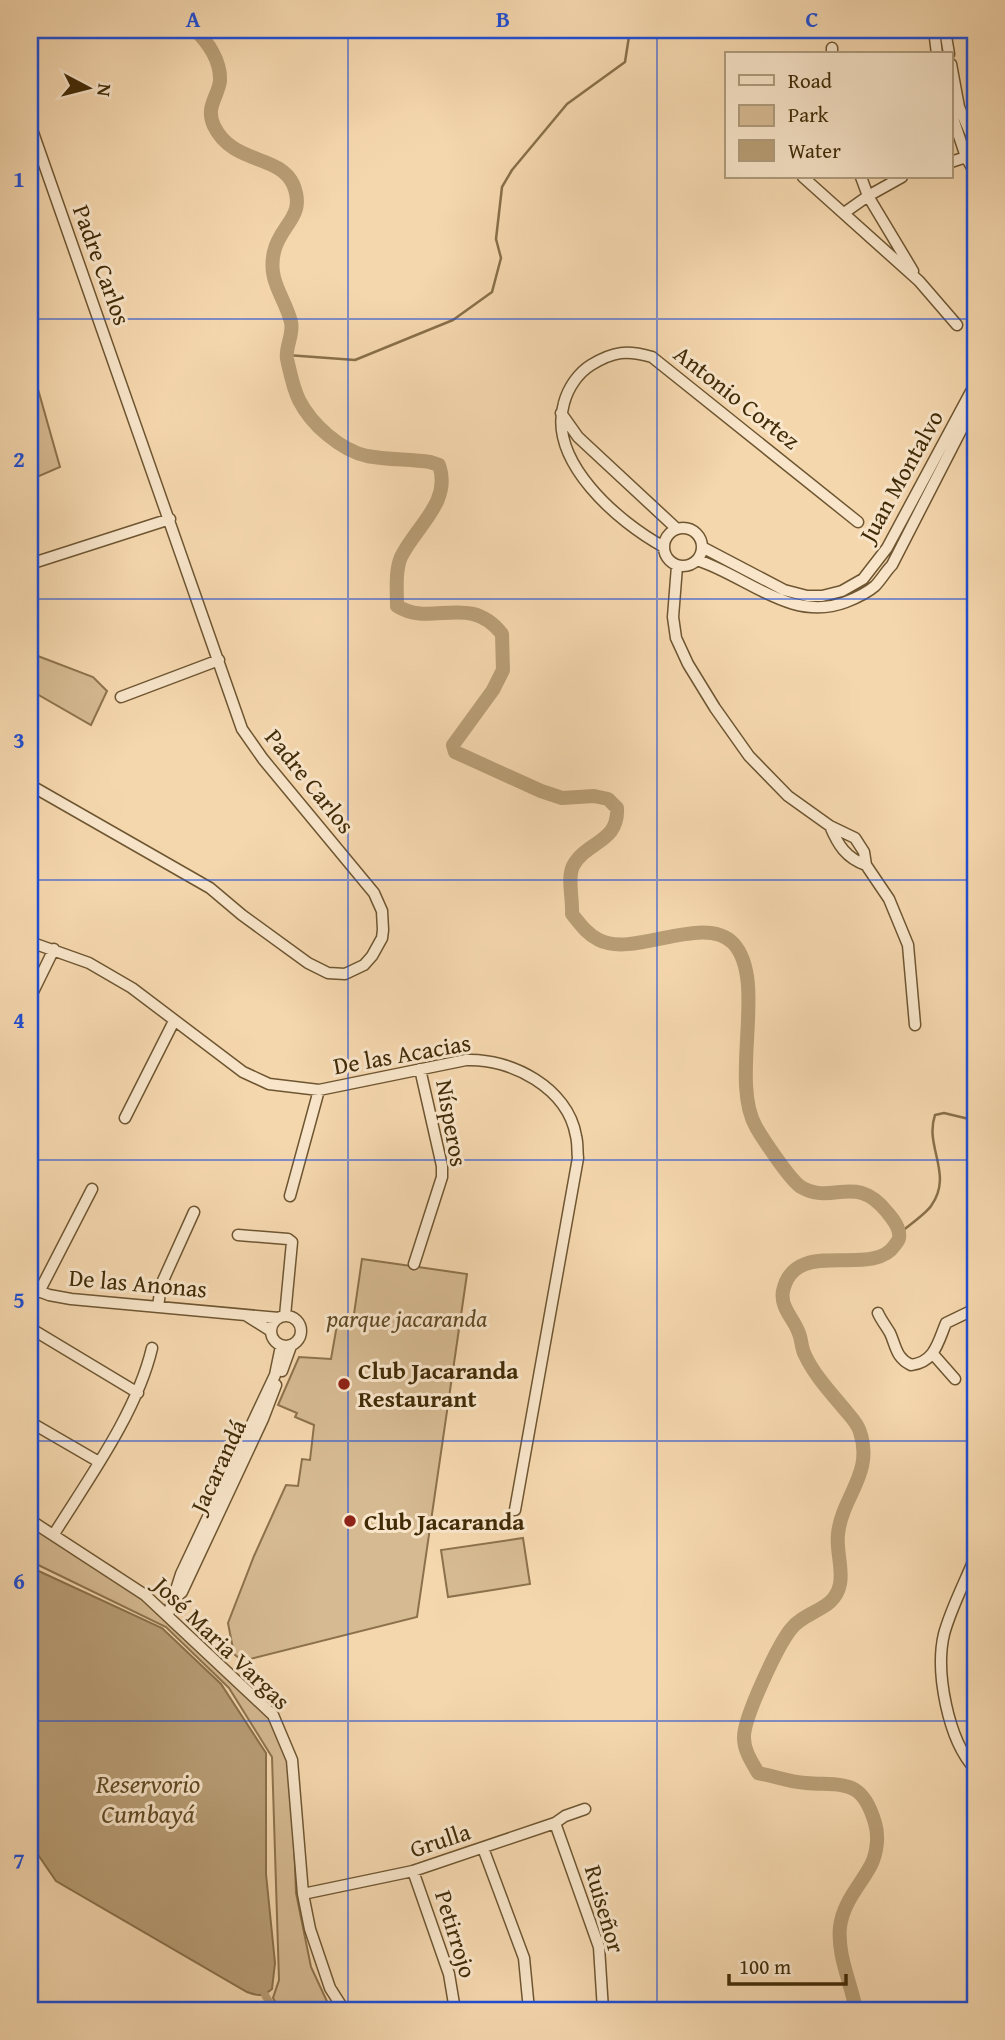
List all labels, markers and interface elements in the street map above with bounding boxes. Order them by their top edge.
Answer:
text: A [186,2,201,35]
text: B [496,2,510,35]
text: C [805,2,819,35]
north arrow [52,52,122,122]
legend [725,52,953,178]
text: Road [788,65,833,96]
text: N [90,82,120,98]
text: Park [788,99,829,130]
text: Water [788,135,841,166]
text: 1 [13,162,25,195]
street label: Padre Carlos [64,200,140,330]
street label: Antonio Cortez [666,336,808,458]
street label: Juan Montalvo [849,404,952,551]
text: 2 [13,442,25,475]
street label: Padre Carlos [257,721,363,841]
text: 3 [13,723,25,756]
text: 4 [13,1003,25,1036]
street label: De las Acacias [331,1025,473,1083]
street label: Nísperos [427,1077,477,1169]
street label: De las Anonas [67,1260,209,1306]
text: 5 [13,1283,25,1316]
park label: parque jacaranda [326,1301,487,1336]
place label: Club Jacaranda Restaurant [358,1353,519,1416]
marker: Club Jacaranda Restaurant [336,1376,352,1392]
street label: Jacarandá [180,1413,255,1521]
place label: Club Jacaranda [364,1504,525,1539]
marker: Club Jacaranda [342,1513,358,1529]
text: 6 [13,1564,25,1597]
street label: José Maria Vargas [143,1566,298,1718]
water label: Reservorio Cumbayá [95,1764,200,1833]
street label: Grulla [405,1814,475,1866]
text: 7 [13,1844,25,1877]
street label: Ruiseñor [576,1861,634,1957]
street label: Petirrojo [426,1886,486,1982]
scale bar [729,1942,846,1986]
text: 100 m [739,1951,791,1982]

